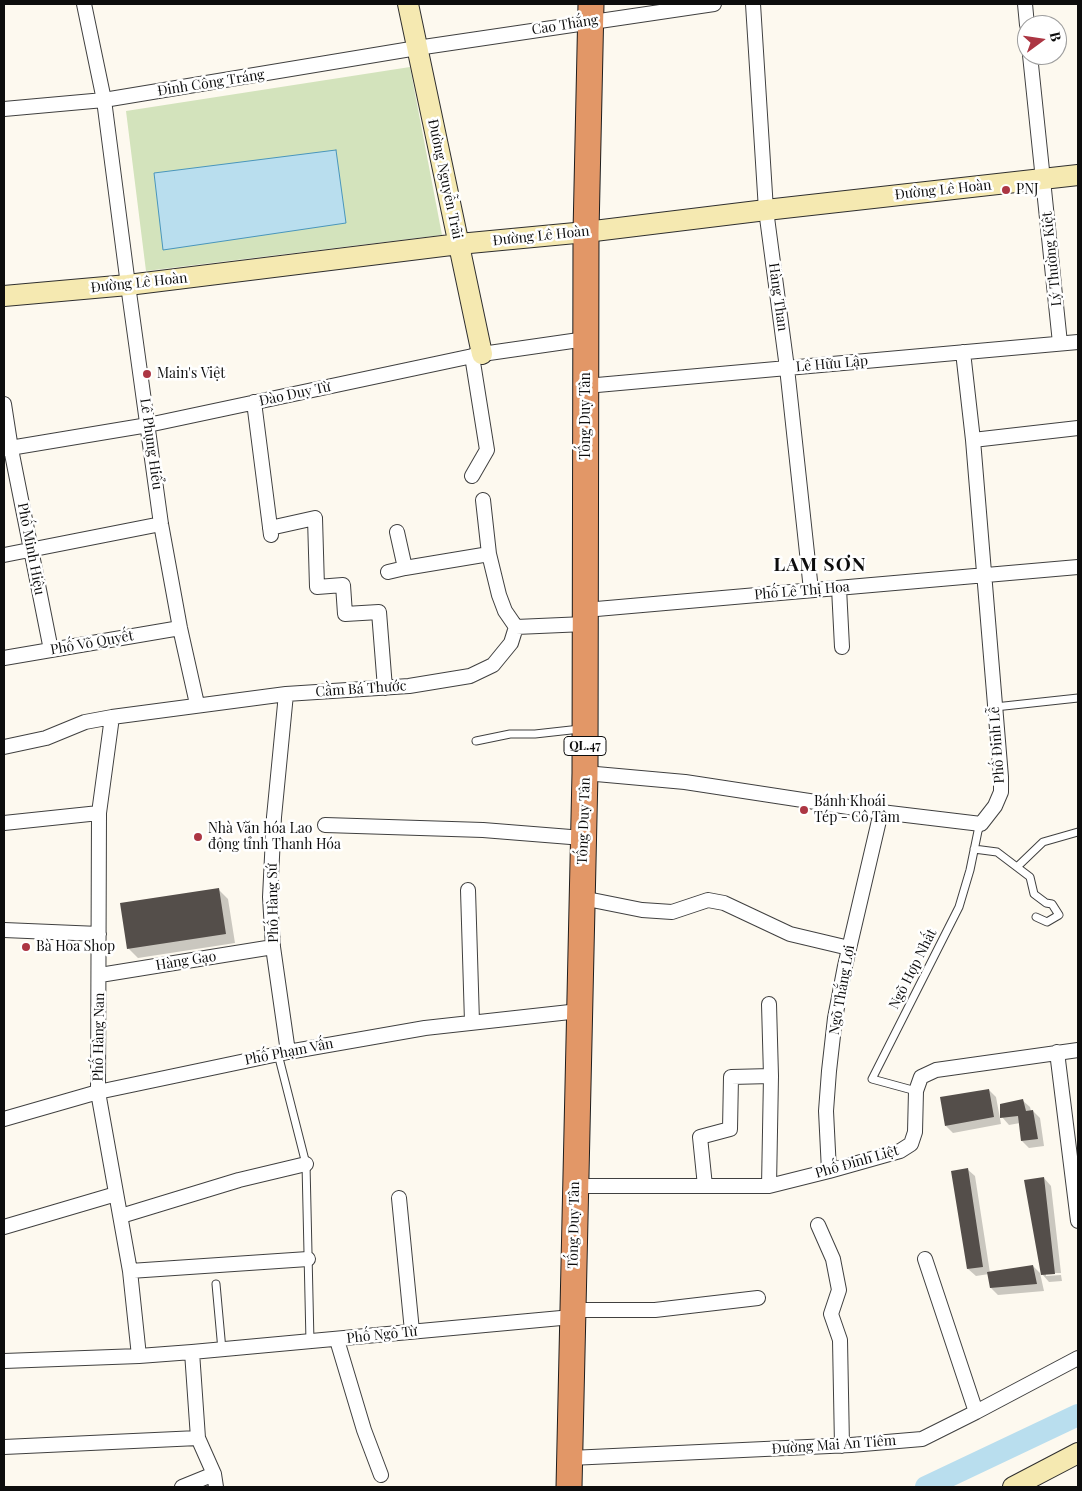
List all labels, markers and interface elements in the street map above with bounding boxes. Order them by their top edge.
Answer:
street label: Cao Thắng [531,11,599,39]
north arrow [1017,15,1067,65]
text: B [1046,30,1066,43]
street label: Đinh Công Tráng [156,66,266,100]
street label: Đường Nguyễn Trãi [424,118,466,240]
street label: Đường Lê Hoàn [894,177,992,203]
place label: PNJ [1016,182,1039,198]
marker: PNJ [1000,184,1012,196]
street label: Lý Thường Kiệt [1039,211,1065,307]
street label: Đường Lê Hoàn [492,223,590,249]
street label: Hàng Than [765,262,791,332]
street label: Đường Lê Hoàn [90,270,188,296]
street label: Lê Hữu Lập [795,352,869,376]
place label: Main's Việt [157,366,225,382]
marker: Main's Việt [141,368,153,380]
street label: Tống Duy Tân [578,372,594,460]
street label: Đào Duy Từ [258,378,332,410]
street label: Lê Phụng Hiểu [136,397,166,491]
street label: Phố Minh Hiệu [14,501,48,597]
district label: LAM SƠN [773,554,867,576]
street label: Phố Lê Thị Hoa [754,578,850,604]
street label: Phố Võ Quyết [49,627,135,659]
street label: Cầm Bá Thước [315,677,407,701]
street label: Phố Đinh Lễ [986,706,1008,784]
road number: QL.47 [564,736,606,756]
street label: Tống Duy Tân [574,777,594,865]
place label: Bánh Khoái Tép - Cô Tâm [814,794,900,826]
marker: Bánh Khoái Tép - Cô Tâm [798,804,810,816]
place label: Nhà Văn hóa Lao động tỉnh Thanh Hóa [208,821,341,854]
marker: Nhà Văn hóa Lao động tỉnh Thanh Hóa [192,831,204,843]
street label: Phố Hàng Sứ [264,863,282,943]
street label: Ngõ Hợp Nhất [886,926,940,1012]
place label: Bà Hoa Shop [36,939,115,955]
marker: Bà Hoa Shop [20,941,32,953]
street label: Ngõ Thắng Lợi [826,944,858,1036]
street label: Hàng Gạo [155,948,217,974]
street label: Phố Hàng Nan [90,992,108,1082]
street label: Phố Phạm Vấn [243,1035,335,1069]
street label: Phố Đinh Liệt [813,1142,901,1182]
street label: Tống Duy Tân [565,1181,583,1269]
street label: Phố Ngô Từ [346,1323,418,1347]
street label: Đường Mai An Tiêm [771,1432,897,1458]

